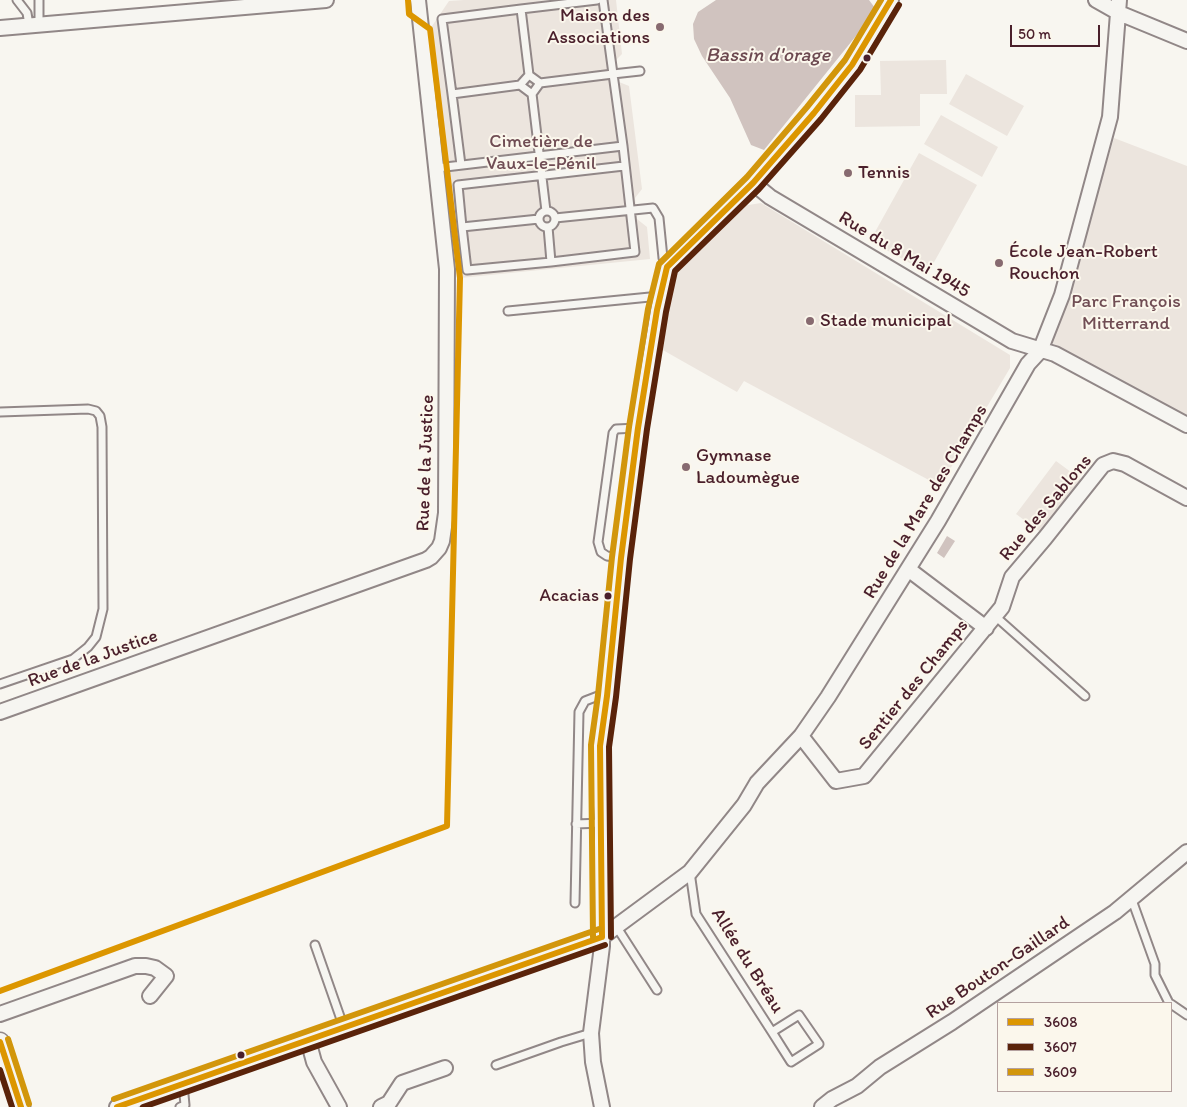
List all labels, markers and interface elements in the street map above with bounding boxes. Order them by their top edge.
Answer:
place label: Maison des Associations [547,5,650,49]
scale bar [1012,15,1102,47]
marker: Maison des Associations [654,21,666,33]
text: 50 m [1018,25,1051,43]
water label: Bassin d'orage [706,44,830,68]
unlabelled marker [862,53,872,63]
park label: Cimetière de Vaux-le-Pénil [486,131,596,175]
place label: Tennis [858,162,910,184]
marker: Tennis [842,167,854,179]
street label: Rue du 8 Mai 1945 [834,207,974,303]
place label: École Jean-Robert Rouchon [1009,241,1158,285]
marker: École Jean-Robert Rouchon [993,257,1005,269]
park label: Parc François Mitterrand [1071,291,1181,335]
place label: Stade municipal [820,310,952,332]
marker: Stade municipal [804,315,816,327]
street label: Rue de la Justice [412,394,440,532]
street label: Rue de la Mare des Champs [859,401,993,603]
place label: Gymnase Ladoumègue [696,445,800,489]
street label: Rue des Sablons [995,450,1097,566]
marker: Gymnase Ladoumègue [680,461,692,473]
place label: Acacias [539,585,599,607]
marker: Acacias [603,591,613,601]
street label: Sentier des Champs [854,615,974,755]
street label: Rue de la Justice [25,625,161,693]
street label: Allée du Bréau [706,904,788,1018]
street label: Rue Bouton-Gaillard [922,912,1074,1024]
legend [997,1002,1172,1092]
text: 3608 [1044,1013,1078,1031]
text: 3607 [1044,1038,1077,1056]
unlabelled marker [236,1050,246,1060]
text: 3609 [1044,1063,1077,1081]

